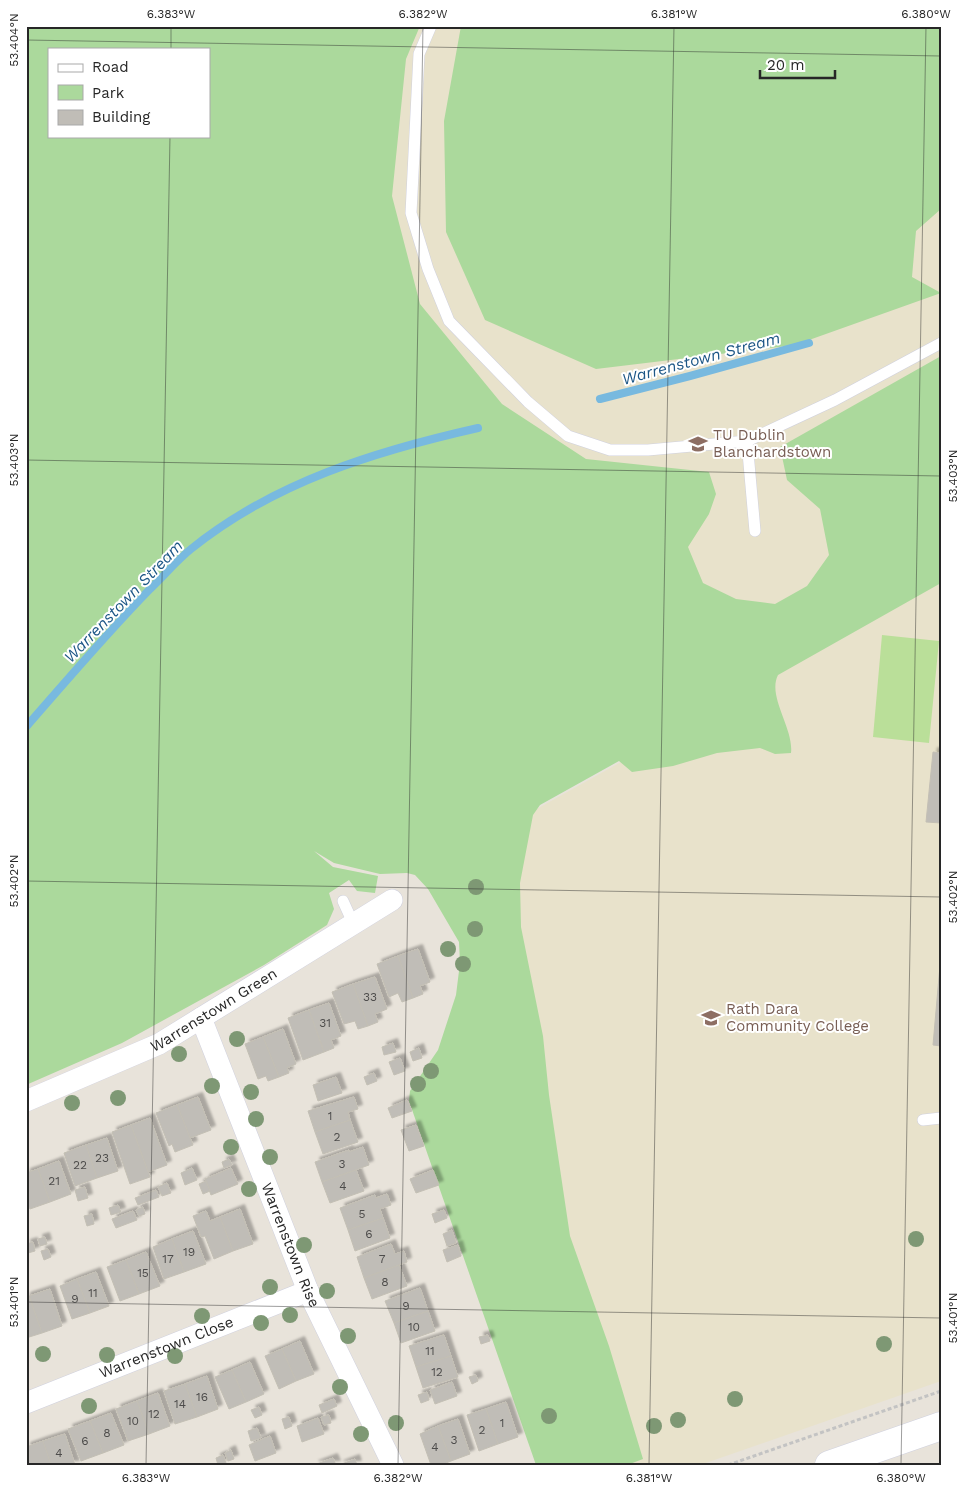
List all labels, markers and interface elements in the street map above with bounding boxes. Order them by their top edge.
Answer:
text: 6.383°W [147,7,196,21]
text: 6.382°W [399,7,448,21]
text: 6.381°W [651,7,698,21]
text: 6.380°W [901,7,951,21]
text: 53.404°N [7,13,21,67]
legend [48,48,210,138]
scale bar [760,48,834,80]
text: 20 m [767,56,805,74]
text: Road [92,58,129,76]
text: Park [92,84,125,102]
text: Building [92,108,150,126]
water label: Warrenstown Stream [620,328,782,389]
place label: TU Dublin Blanchardstown [713,426,831,461]
school or university icon: TU Dublin Blanchardstown [687,433,709,455]
text: 53.403°N [7,434,21,486]
text: 53.403°N [946,450,960,502]
water label: Warrenstown Stream [60,536,187,667]
text: 53.402°N [7,854,21,908]
text: 53.402°N [946,870,960,924]
street label: Warrenstown Green [148,964,280,1056]
house number: 33 [363,990,377,1004]
place label: Rath Dara Community College [726,1000,869,1035]
school or university icon: Rath Dara Community College [700,1007,722,1029]
house number: 31 [319,1016,331,1030]
house number: 1 [328,1109,332,1123]
house number: 2 [334,1130,341,1144]
house number: 23 [95,1151,109,1165]
house number: 3 [339,1157,346,1171]
house number: 22 [73,1158,87,1172]
house number: 21 [48,1174,60,1188]
house number: 4 [339,1179,347,1193]
street label: Warrenstown Rise [257,1180,324,1310]
house number: 5 [359,1207,366,1221]
house number: 6 [365,1227,373,1241]
house number: 19 [183,1245,195,1259]
house number: 17 [162,1252,174,1266]
house number: 7 [379,1252,386,1266]
house number: 15 [137,1266,149,1280]
house number: 8 [381,1275,389,1289]
text: 53.401°N [7,1277,21,1327]
house number: 11 [88,1286,98,1300]
house number: 9 [71,1292,79,1306]
text: 53.401°N [946,1293,960,1343]
house number: 9 [402,1299,410,1313]
street label: Warrenstown Close [97,1313,236,1382]
house number: 10 [408,1320,420,1334]
house number: 11 [425,1344,435,1358]
house number: 12 [431,1365,443,1379]
house number: 16 [196,1390,208,1404]
house number: 14 [174,1397,186,1411]
house number: 12 [148,1407,160,1421]
house number: 10 [127,1414,139,1428]
house number: 1 [500,1416,504,1430]
house number: 2 [479,1423,486,1437]
house number: 8 [103,1426,111,1440]
house number: 3 [451,1433,458,1447]
house number: 6 [81,1434,89,1448]
house number: 4 [431,1440,439,1454]
house number: 4 [55,1446,63,1460]
text: 6.383°W [122,1471,171,1485]
text: 6.382°W [374,1471,423,1485]
text: 6.381°W [626,1471,673,1485]
text: 6.380°W [876,1471,926,1485]

